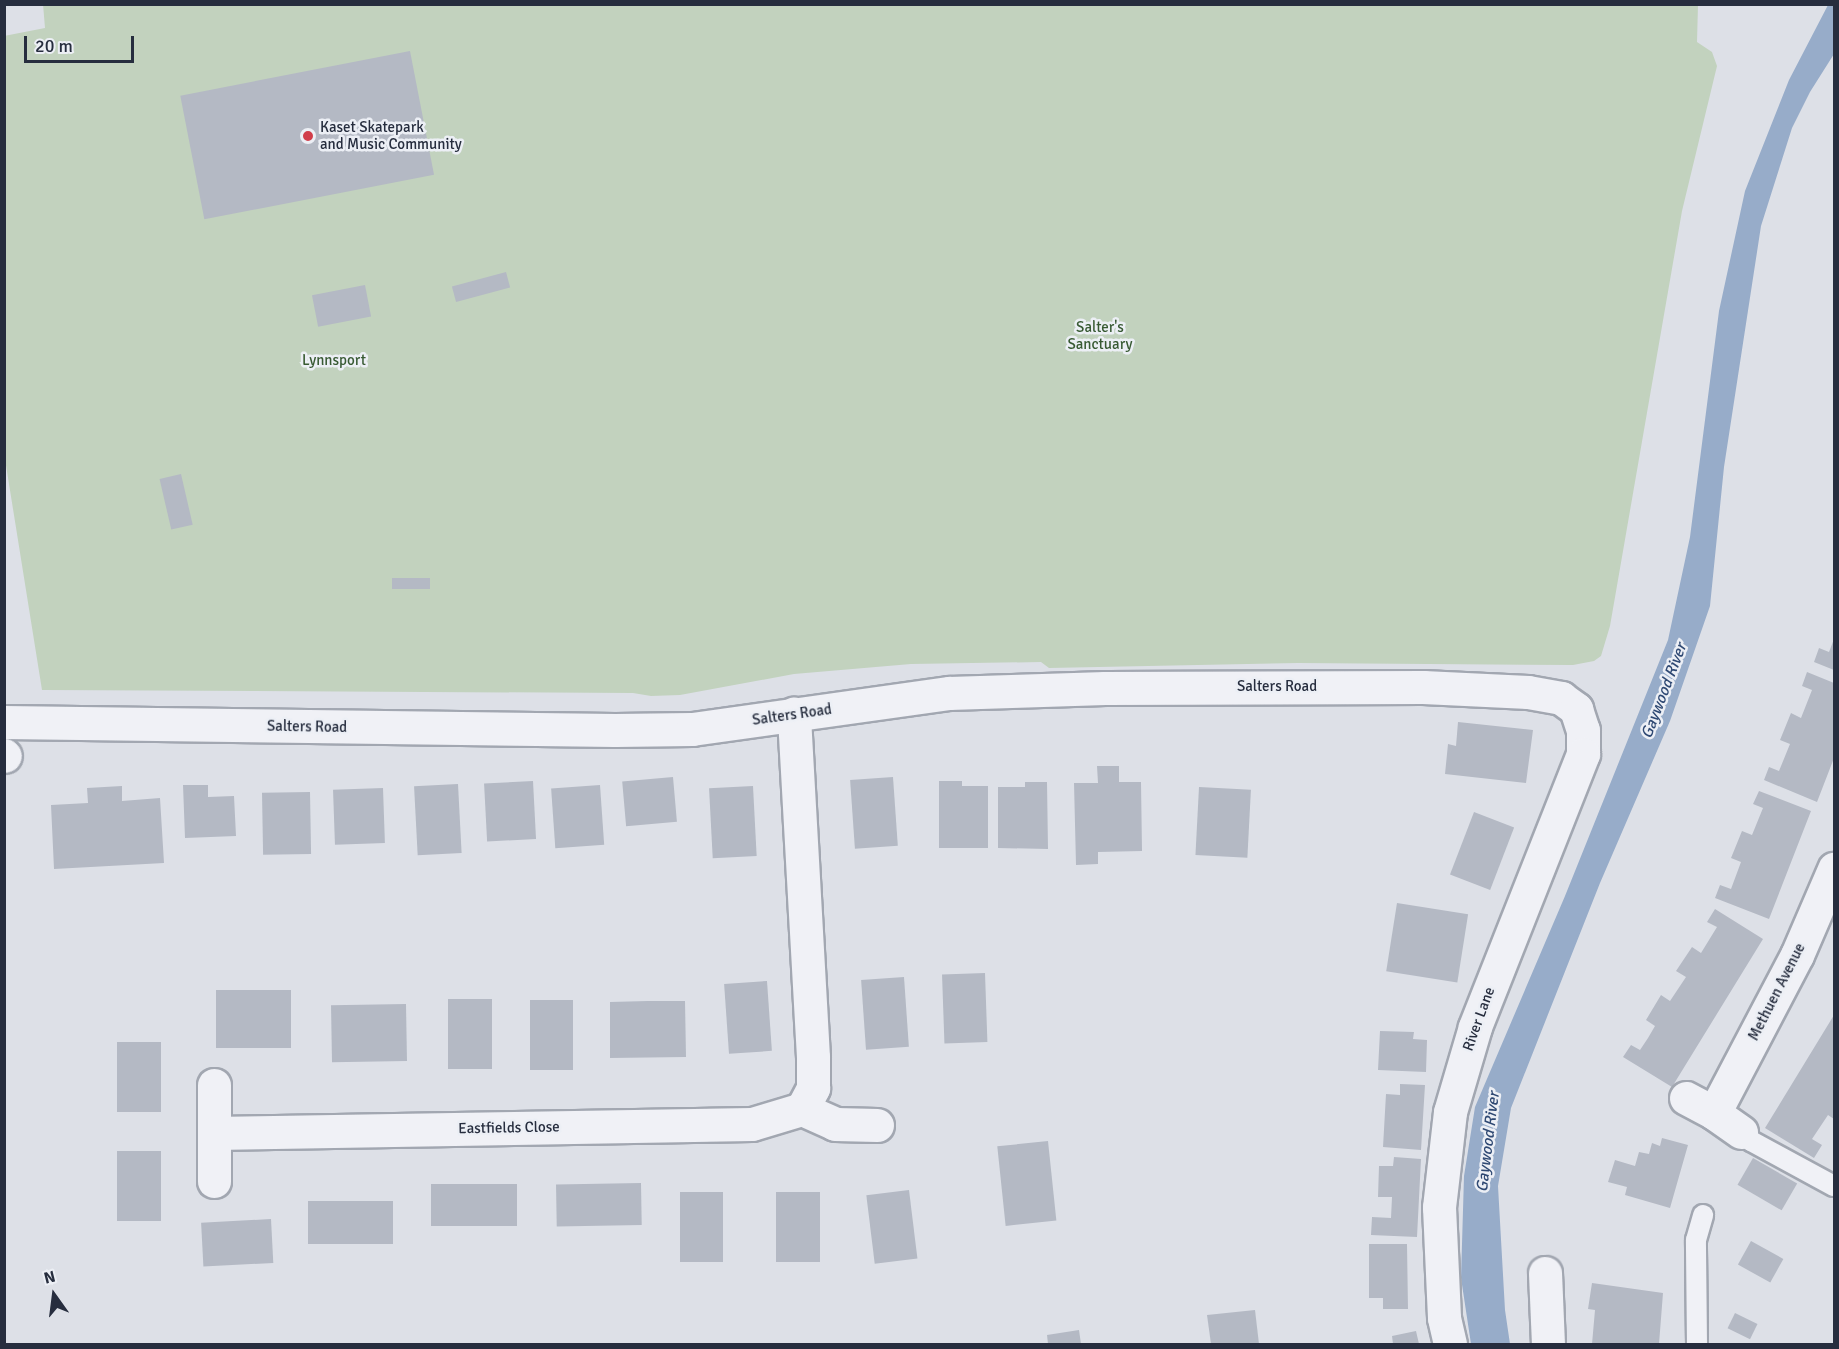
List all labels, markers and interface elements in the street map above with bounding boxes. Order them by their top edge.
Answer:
scale bar [27,24,136,62]
text: 20 m [35,35,73,57]
place label: Kaset Skatepark and Music Community [320,118,462,153]
marker: Kaset Skatepark and Music Community [301,129,315,143]
park label: Salter's Sanctuary [1067,318,1133,353]
park label: Lynnsport [302,352,366,370]
water label: Gaywood River [1637,641,1691,741]
street label: Salters Road [1237,678,1317,696]
street label: Salters Road [751,701,833,729]
street label: Salters Road [267,717,347,737]
street label: Methuen Avenue [1745,940,1809,1044]
street label: River Lane [1459,985,1499,1053]
water label: Gaywood River [1472,1091,1504,1193]
street label: Eastfields Close [458,1118,560,1138]
north arrow [24,1265,84,1325]
text: N [42,1266,57,1289]

